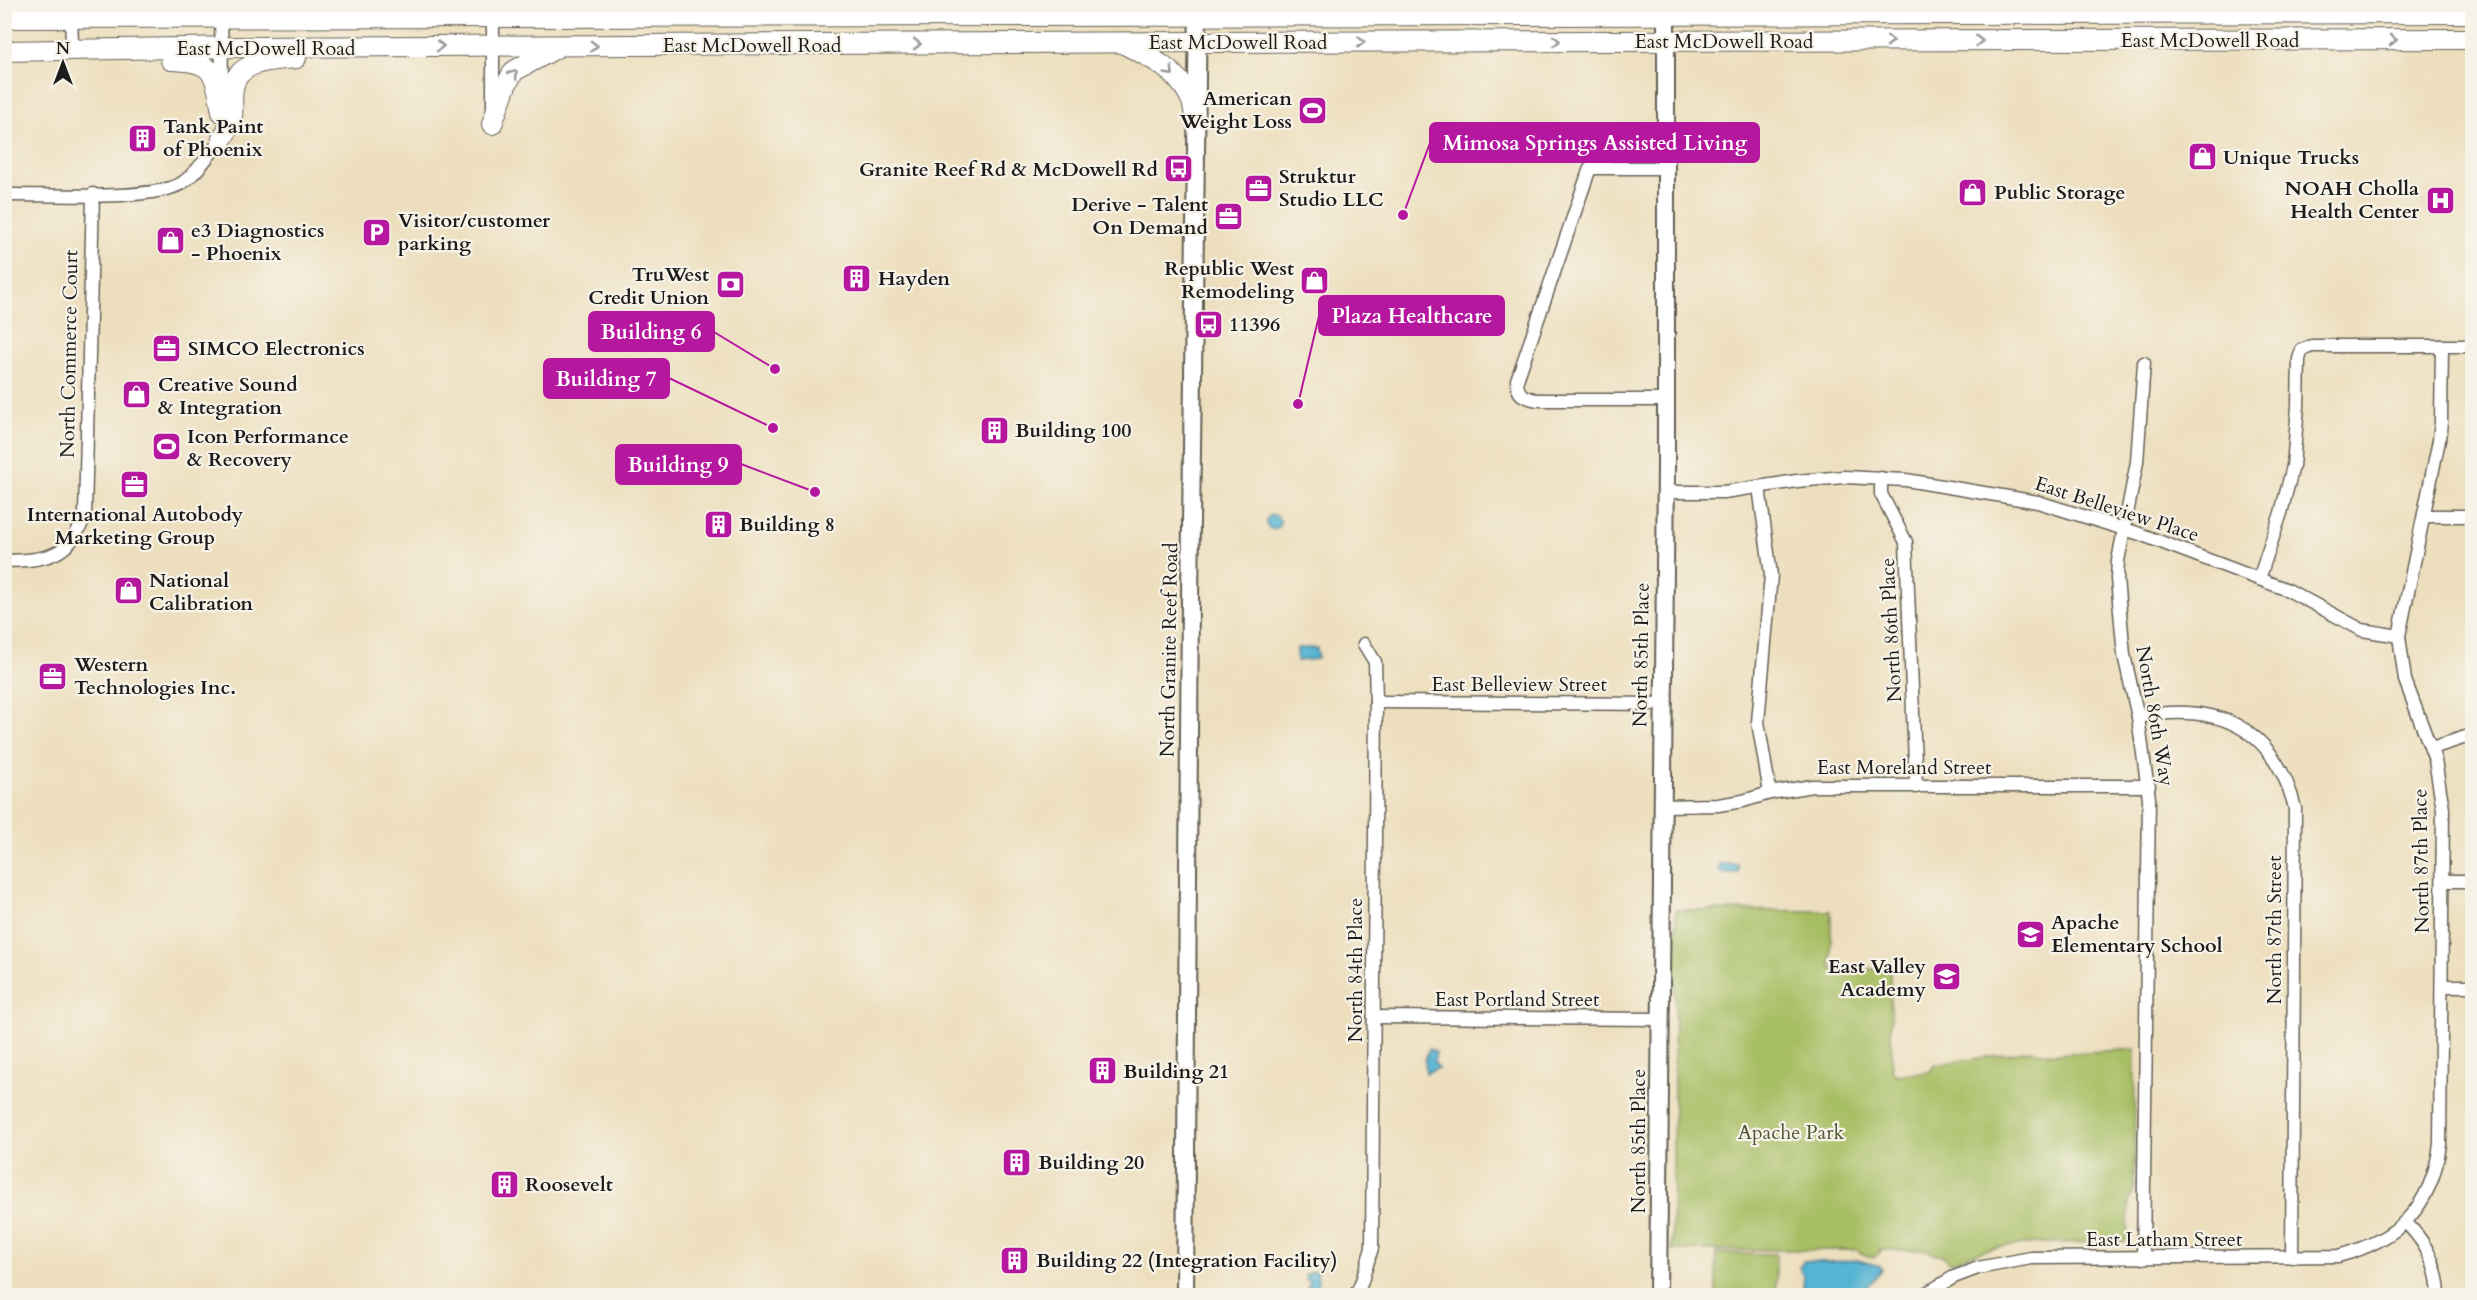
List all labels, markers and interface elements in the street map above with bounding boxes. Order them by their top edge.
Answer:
street label: East McDowell Road [2120,27,2300,54]
street label: East McDowell Road [1634,28,1814,55]
street label: East McDowell Road [1148,29,1328,56]
street label: East McDowell Road [662,32,842,59]
north arrow [33,33,93,93]
one-way arrow [2389,34,2398,46]
street label: East McDowell Road [176,35,356,62]
one-way arrow [1551,35,1560,47]
one-way arrow [1886,35,1895,47]
one-way arrow [1975,35,1984,47]
one-way arrow [1356,36,1365,48]
text: N [56,38,70,60]
one-way arrow [913,38,922,50]
one-way arrow [589,39,598,52]
one-way arrow [436,40,445,52]
one-way arrow [1163,66,1174,76]
one-way arrow [507,70,518,81]
place label: American Weight Loss [1179,85,1292,135]
sports icon: American Weight Loss [1297,94,1329,126]
place label: Tank Paint of Phoenix [163,113,263,163]
building icon: Tank Paint of Phoenix [126,122,158,154]
callout: Mimosa Springs Assisted Living [1430,123,1759,162]
text: Mimosa Springs Assisted Living [1443,129,1748,158]
shop icon: Unique Trucks [2186,141,2218,173]
place label: Unique Trucks [2223,144,2359,171]
bus stop icon: Granite Reef Rd & McDowell Rd [1163,153,1195,185]
place label: Granite Reef Rd & McDowell Rd [859,156,1159,183]
place label: Struktur Studio LLC [1279,163,1384,213]
office icon: Struktur Studio LLC [1242,172,1274,204]
place label: NOAH Cholla Health Center [2285,175,2420,225]
shop icon: Public Storage [1957,176,1989,208]
place label: Public Storage [1994,179,2125,206]
hospital icon: NOAH Cholla Health Center [2424,184,2456,216]
place label: Derive - Talent On Demand [1071,191,1209,241]
office icon: Derive - Talent On Demand [1213,200,1245,232]
place label: Visitor/customer parking [398,207,551,257]
parking icon: Visitor/customer parking [361,216,393,248]
place label: e3 Diagnostics - Phoenix [191,217,324,267]
shop icon: e3 Diagnostics - Phoenix [154,225,186,257]
street label: North Commerce Court [54,249,84,458]
place label: Republic West Remodeling [1164,255,1294,305]
place label: TruWest Credit Union [588,261,709,311]
building icon: Hayden [841,262,873,294]
shop icon: Republic West Remodeling [1299,264,1331,296]
place label: Hayden [878,265,950,292]
bank icon: TruWest Credit Union [714,269,746,301]
callout: Plaza Healthcare [1319,296,1504,335]
text: Plaza Healthcare [1332,302,1493,331]
bus stop icon: 11396 [1192,308,1224,340]
place label: 11396 [1229,311,1280,338]
callout: Building 6 [589,312,714,351]
text: Building 6 [601,318,702,347]
office icon: SIMCO Electronics [151,332,183,364]
place label: SIMCO Electronics [188,335,365,362]
callout: Building 7 [544,359,669,398]
text: Building 7 [556,365,657,394]
place label: Creative Sound & Integration [158,371,298,421]
shop icon: Creative Sound & Integration [121,379,153,411]
building icon: Building 100 [978,414,1010,446]
place label: Building 100 [1015,417,1131,444]
place label: Icon Performance & Recovery [187,423,349,473]
sports icon: Icon Performance & Recovery [150,431,182,463]
callout: Building 9 [616,445,741,484]
text: Building 9 [628,451,729,480]
office icon: International Autobody Marketing Group [119,468,151,500]
street label: East Belleview Place [2031,470,2203,548]
place label: International Autobody Marketing Group [27,501,244,551]
building icon: Building 8 [702,508,734,540]
place label: Building 8 [739,511,835,538]
street label: North Granite Reef Road [1154,542,1184,758]
street label: North 86th Place [1874,557,1908,703]
place label: National Calibration [149,567,253,617]
shop icon: National Calibration [112,575,144,607]
street label: North 85th Place [1626,582,1656,728]
street label: North 86th Way [2129,644,2181,789]
place label: Western Technologies Inc. [73,651,236,701]
office icon: Western Technologies Inc. [37,660,69,692]
street label: East Belleview Street [1431,671,1607,698]
street label: East Moreland Street [1817,754,1992,781]
street label: North 87th Place [2406,788,2436,934]
street label: North 87th Street [2261,855,2288,1005]
street label: North 84th Place [1342,898,1369,1042]
place label: Apache Elementary School [2051,909,2223,959]
school or university icon: Apache Elementary School [2014,918,2046,950]
place label: East Valley Academy [1828,953,1927,1003]
school or university icon: East Valley Academy [1931,961,1963,993]
street label: East Portland Street [1435,986,1600,1013]
building icon: Building 21 [1086,1055,1118,1087]
place label: Building 21 [1123,1058,1229,1085]
street label: North 85th Place [1625,1069,1652,1213]
park label: Apache Park [1738,1119,1845,1146]
building icon: Building 20 [1001,1146,1033,1178]
place label: Building 20 [1038,1149,1144,1176]
building icon: Roosevelt [488,1168,520,1200]
place label: Roosevelt [525,1171,613,1198]
street label: East Latham Street [2086,1226,2243,1253]
building icon: Building 22 (Integration Facility) [999,1244,1031,1276]
place label: Building 22 (Integration Facility) [1036,1247,1337,1274]

